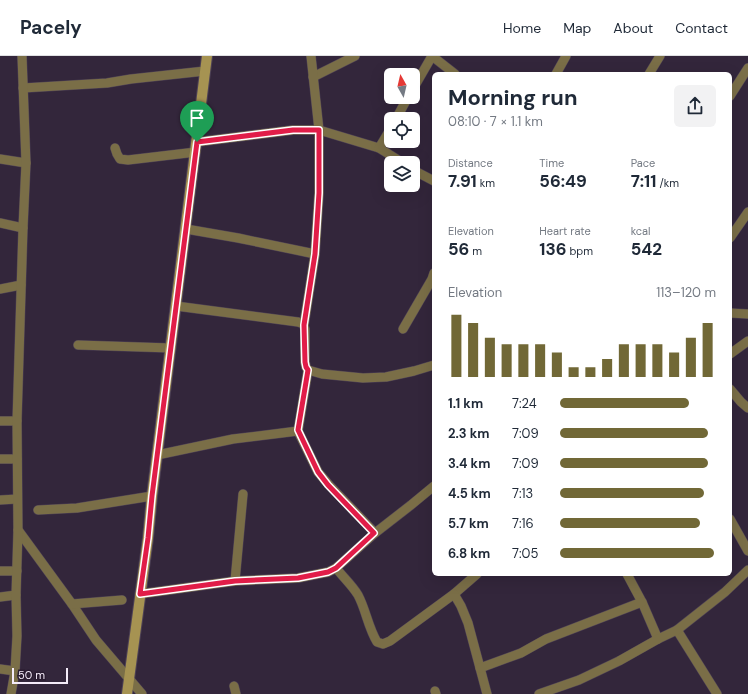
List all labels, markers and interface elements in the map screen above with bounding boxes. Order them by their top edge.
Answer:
text: Pacely [20,15,82,40]
text: Home [503,19,541,37]
text: Map [563,19,591,37]
text: About [613,19,653,37]
text: Contact [675,19,728,37]
north arrow [384,68,420,104]
map controls [384,68,420,192]
text: Morning run [448,83,578,112]
button: share [674,85,716,127]
pin [180,101,214,142]
icon: arrive [186,107,208,129]
button: locate [384,112,420,148]
text: 08:10 · 7 × 1.1 km [448,113,543,130]
button: layers [384,156,420,192]
text: Distance [448,156,493,170]
text: Time [539,156,564,170]
text: Pace [631,156,655,170]
text: 7.91 [448,170,477,192]
text: 56:49 [539,170,587,192]
text: 7:11 [631,170,656,192]
text: km [477,176,495,190]
text: /km [656,176,679,190]
text: Elevation [448,224,494,238]
text: Heart rate [539,224,591,238]
text: kcal [631,224,651,238]
text: 56 [448,238,469,260]
text: 136 [539,238,567,260]
text: 542 [631,238,662,260]
text: m [469,244,482,258]
text: bpm [567,244,593,258]
text: Elevation [448,284,502,301]
text: 113–120 m [656,284,716,301]
text: 1.1 km [448,395,483,412]
text: 7:24 [512,395,537,412]
text: 2.3 km [448,425,489,442]
text: 7:09 [512,425,539,442]
text: 3.4 km [448,455,490,472]
text: 7:09 [512,455,539,472]
text: 4.5 km [448,485,491,502]
text: 7:13 [512,485,533,502]
text: 5.7 km [448,515,489,532]
text: 7:16 [512,515,534,532]
text: 6.8 km [448,545,490,562]
text: 7:05 [512,545,538,562]
scale bar [12,666,68,685]
text: 50 m [18,668,45,682]

